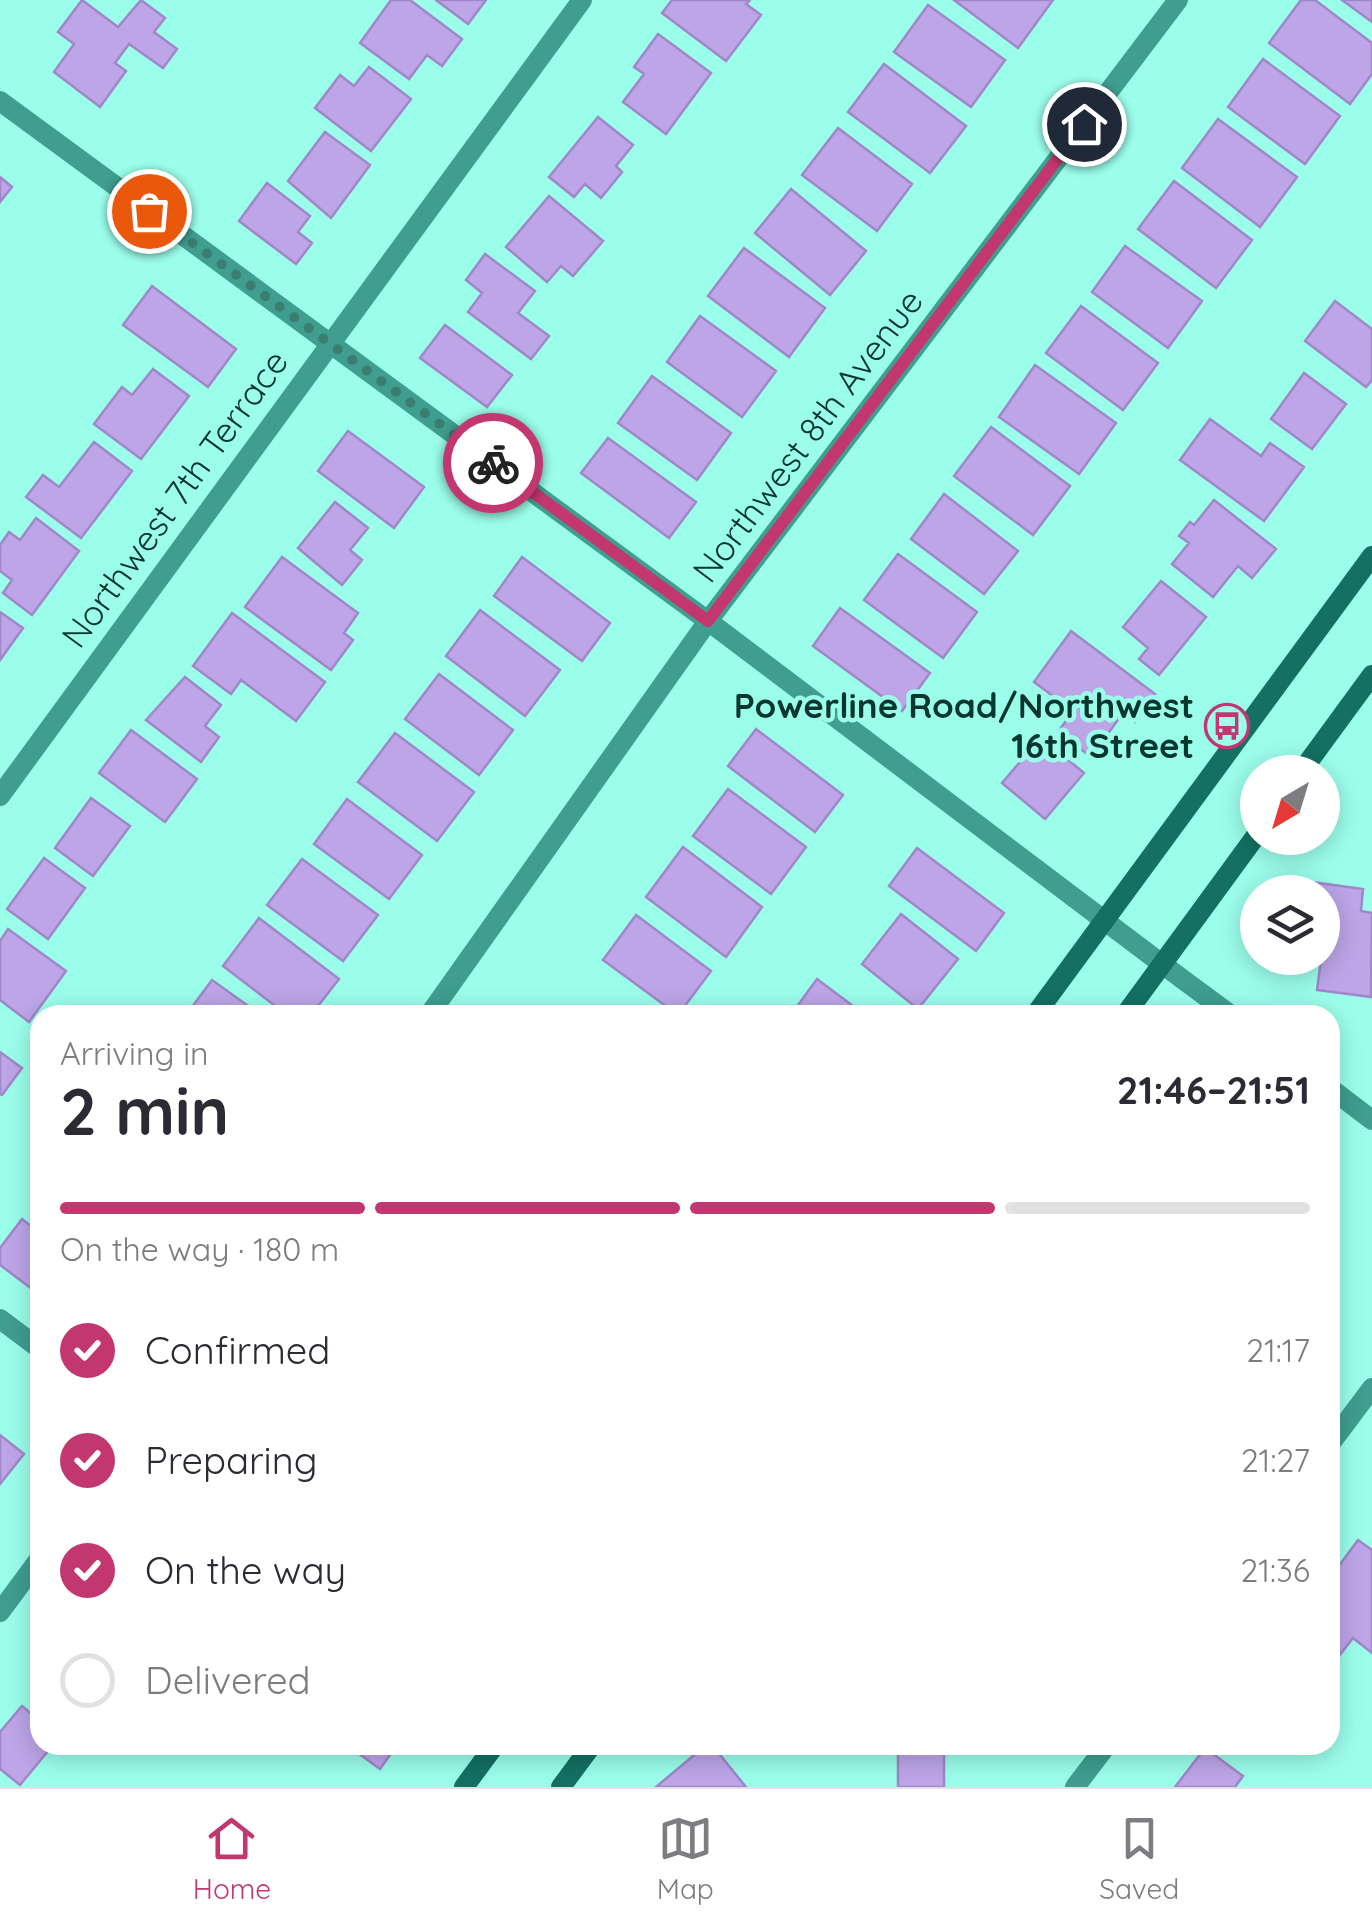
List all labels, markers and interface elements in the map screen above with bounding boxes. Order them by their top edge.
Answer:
pin [1042,82,1127,167]
icon: home [1057,97,1112,152]
pin [107,169,192,254]
icon: bag [122,184,177,239]
street label: Northwest 8th Avenue [683,280,932,591]
street label: Northwest 7th Terrace [51,341,297,656]
courier [443,413,543,513]
icon: bike [466,436,521,491]
place label: Powerline Road/Northwest 16th Street [734,683,1194,767]
bus stop icon: Powerline Road/Northwest 16th Street [1204,703,1250,749]
north arrow [1240,755,1340,855]
map controls [1240,755,1340,975]
button: layers [1240,875,1340,975]
text: Arriving in [60,1033,209,1073]
text: 21:46–21:51 [1117,1066,1310,1114]
text: 2 min [60,1070,229,1151]
text: On the way · 180 m [60,1229,339,1269]
icon: check [60,1323,115,1378]
text: Confirmed [145,1326,330,1374]
text: 21:17 [1246,1330,1310,1370]
icon: check [60,1433,115,1488]
text: Preparing [145,1436,317,1484]
text: 21:27 [1241,1440,1310,1480]
icon: check [60,1543,115,1598]
text: On the way [145,1546,346,1594]
text: 21:36 [1240,1550,1310,1590]
text: Delivered [145,1656,311,1704]
tab: Home [193,1811,271,1906]
tab: Map [657,1811,714,1906]
tab: Saved [1099,1811,1179,1906]

